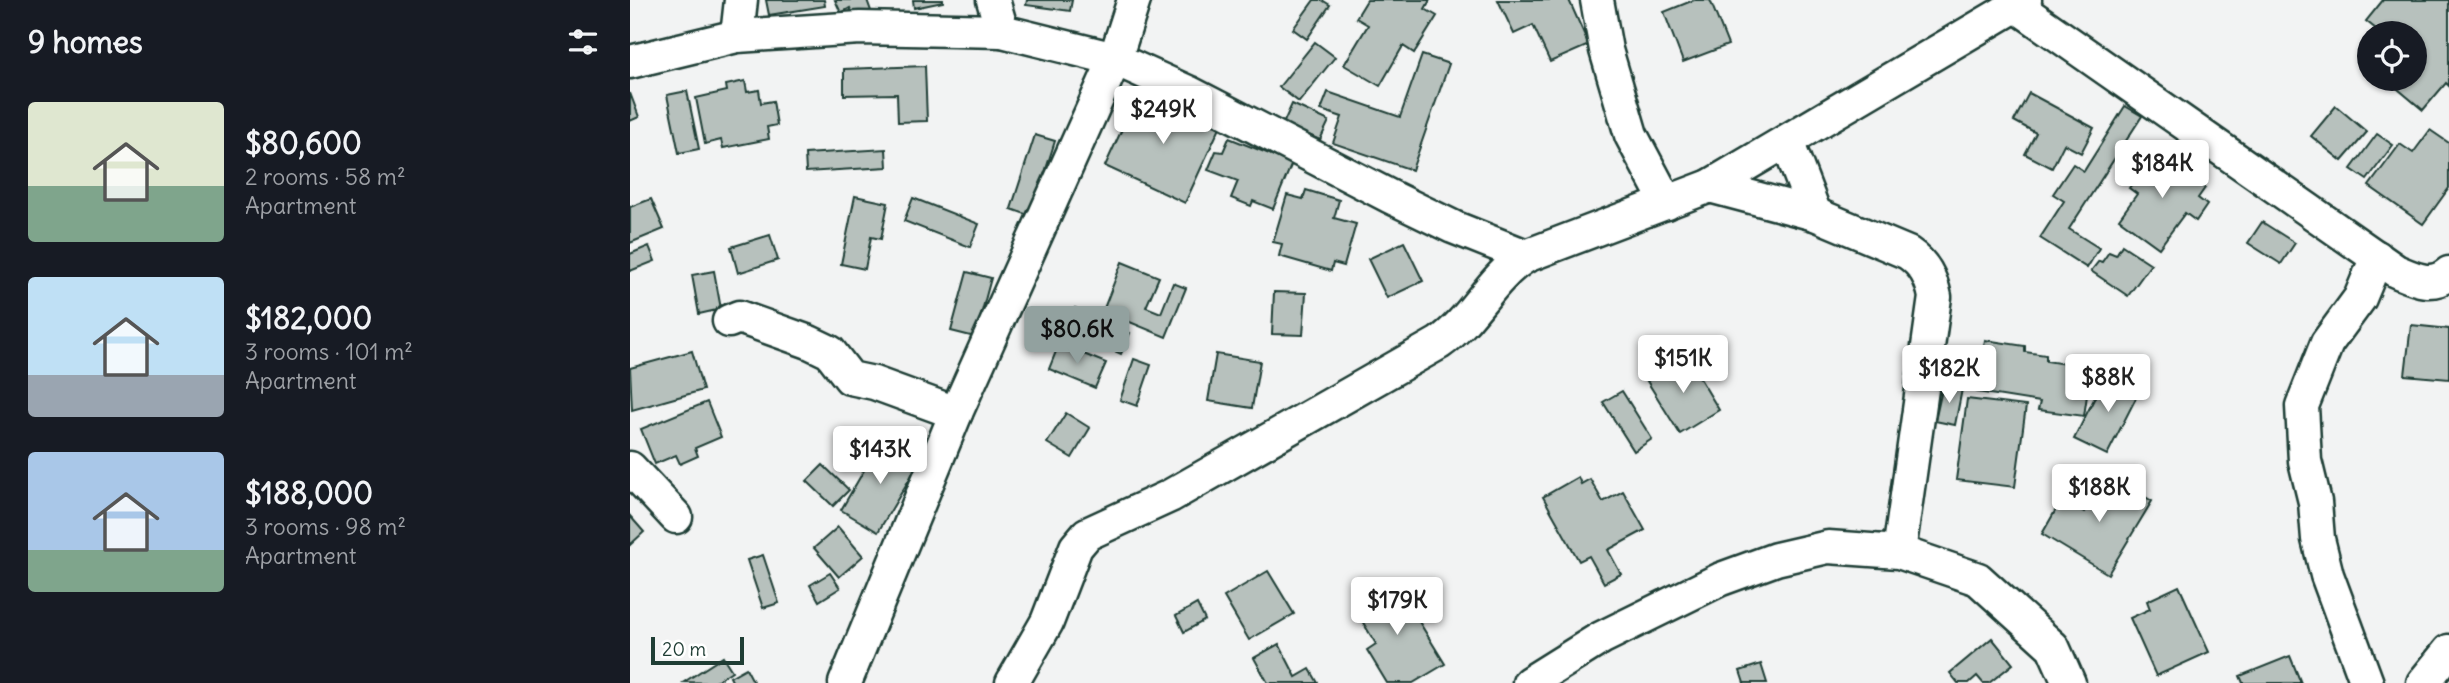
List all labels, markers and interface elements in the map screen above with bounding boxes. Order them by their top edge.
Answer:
map controls [2357,21,2427,91]
button: locate [2357,21,2427,91]
text: 9 homes [28,23,143,61]
icon: filters [564,23,602,61]
pin: $249K [1114,86,1212,146]
text: $249K [1130,94,1196,123]
text: $80,600 [245,124,362,162]
icon: home [84,130,168,214]
pin: $184K [2113,140,2211,200]
text: $184K [2131,148,2193,177]
text: 2 rooms · 58 m² [245,162,406,191]
text: Apartment [245,191,357,220]
text: $182,000 [245,299,372,337]
icon: home [84,305,168,389]
pin: $80.6K [1020,306,1134,366]
text: $80.6K [1040,314,1114,343]
pin: $151K [1634,336,1732,395]
text: 3 rooms · 101 m² [245,337,413,366]
text: $151K [1654,343,1712,372]
pin: $182K [1900,346,1998,405]
text: $182K [1918,353,1980,382]
pin: $88K [2067,354,2149,414]
text: $88K [2081,362,2135,391]
text: Apartment [245,366,357,395]
pin: $143K [831,426,929,486]
text: $143K [849,434,911,463]
pin: $188K [2050,464,2148,524]
text: $188K [2068,472,2130,501]
text: $188,000 [245,474,373,512]
icon: home [84,480,168,564]
text: 3 rooms · 98 m² [245,512,406,541]
text: Apartment [245,541,357,570]
pin: $179K [1348,578,1446,637]
text: $179K [1367,585,1427,614]
scale bar [651,634,744,666]
text: 20 m [662,637,706,661]

